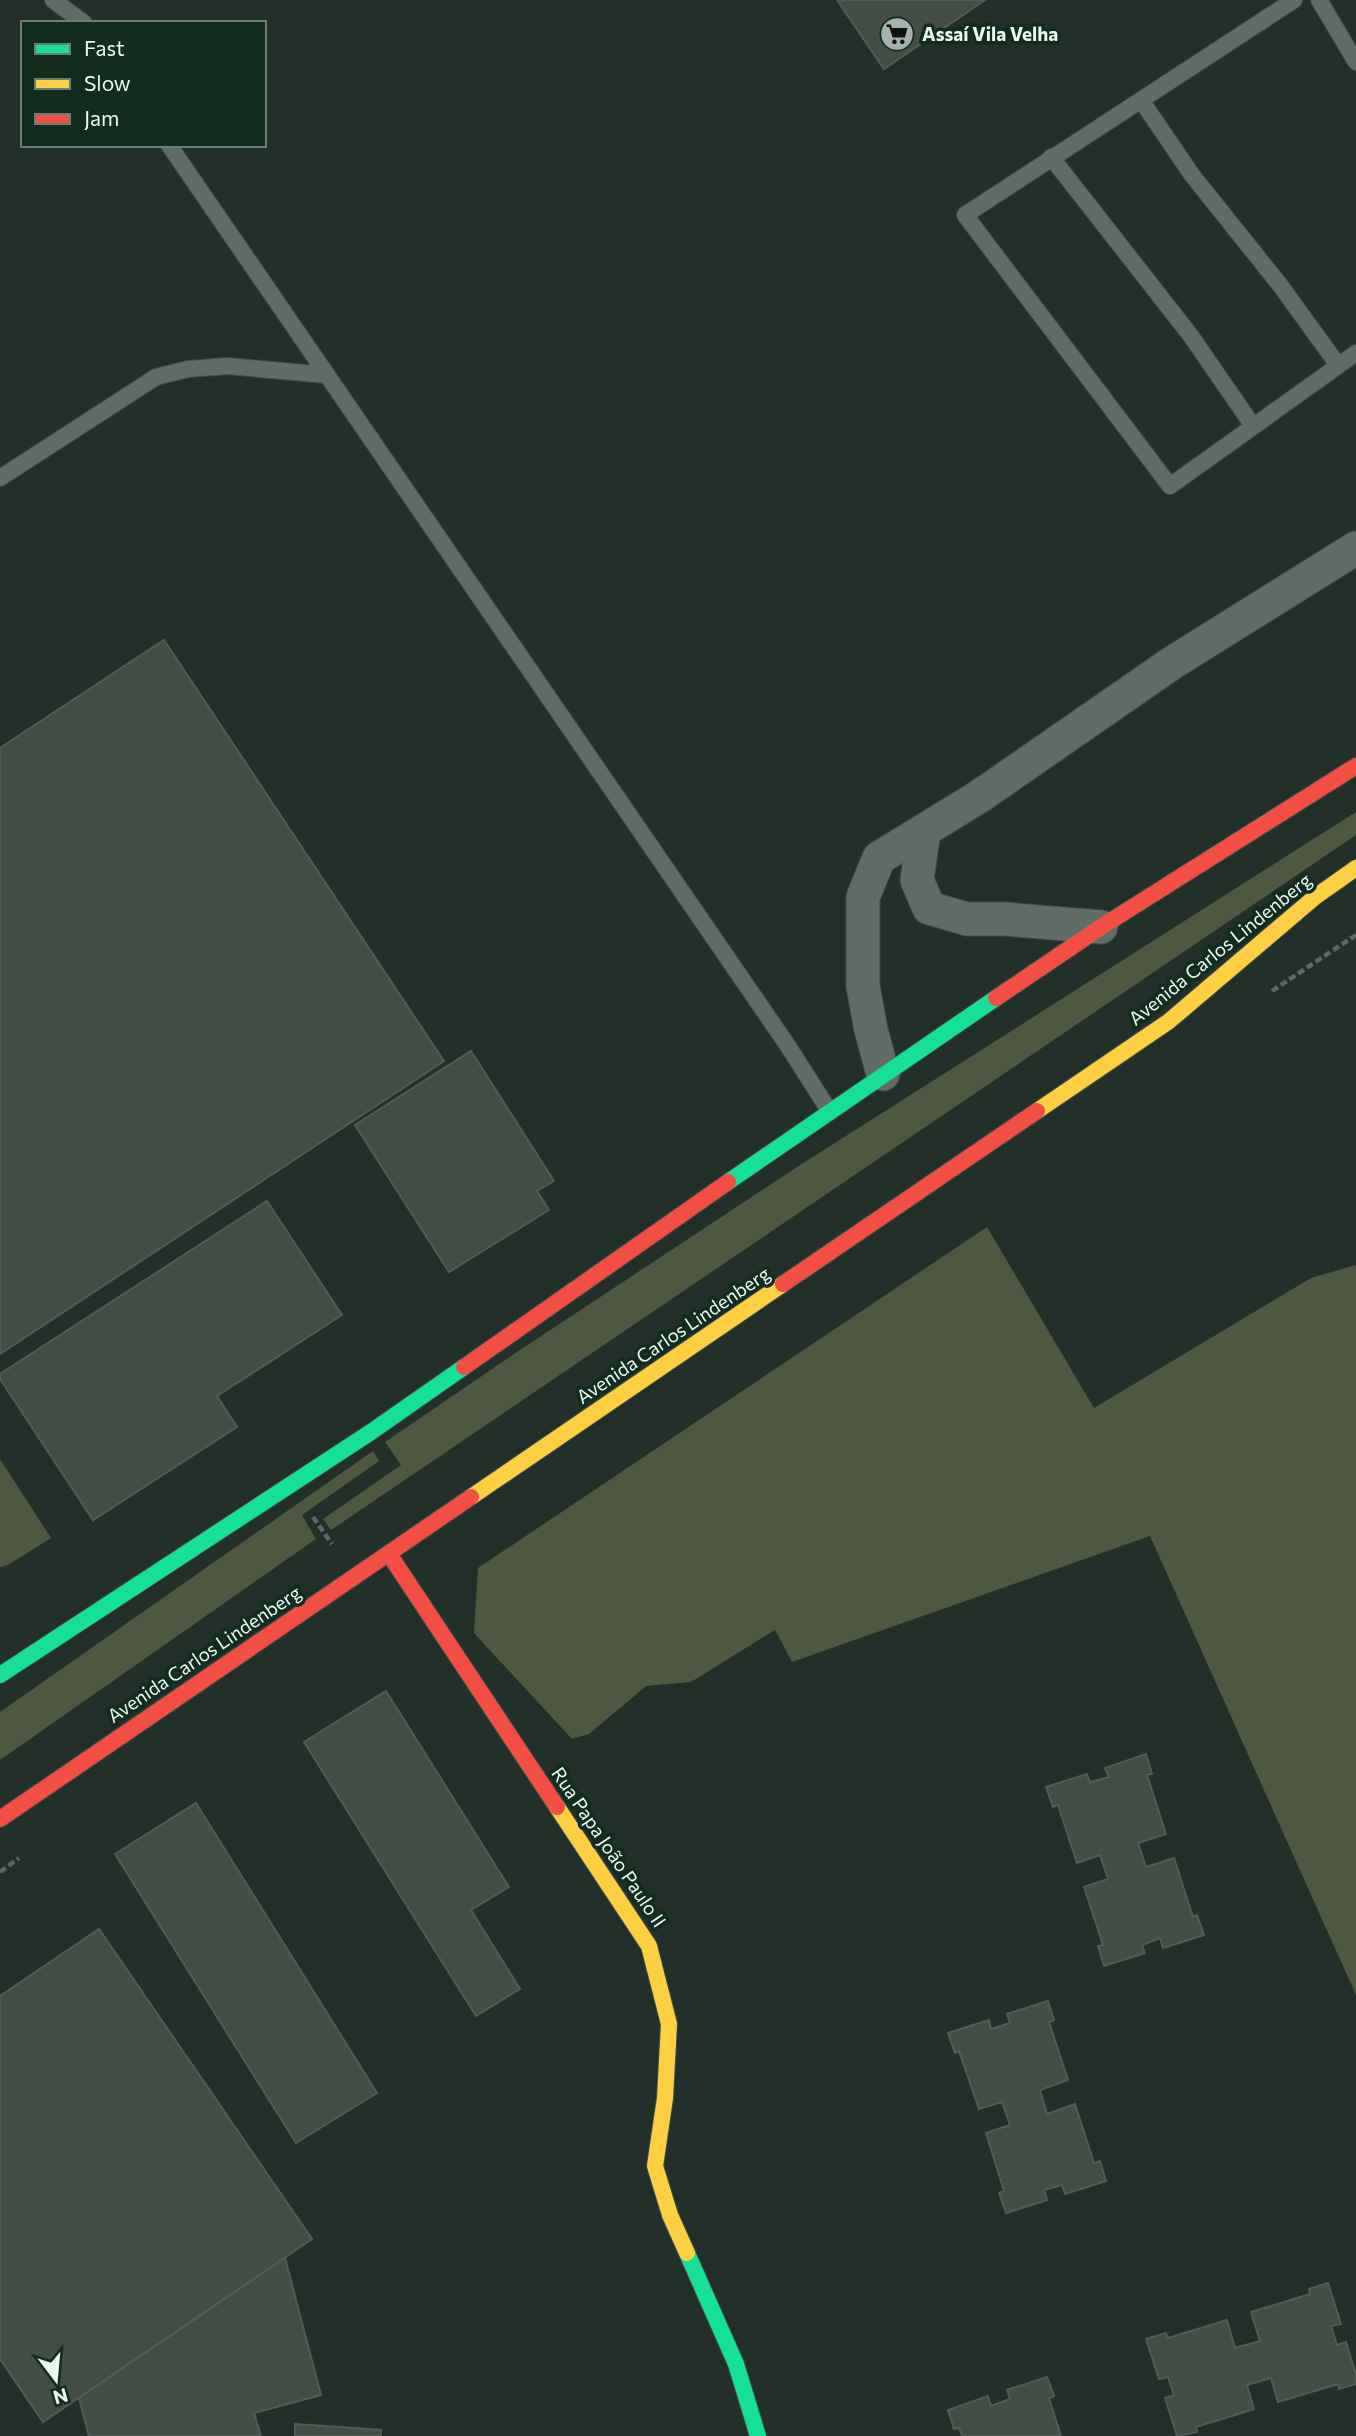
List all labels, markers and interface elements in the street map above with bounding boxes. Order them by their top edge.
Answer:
supermarket icon: Assaí Vila Velha [878,15,916,53]
legend [21,21,266,147]
place label: Assaí Vila Velha [922,22,1058,45]
text: Fast [84,35,125,60]
text: Slow [84,70,131,95]
text: Jam [84,105,119,130]
street label: Avenida Carlos Lindenberg [1124,868,1316,1029]
street label: Avenida Carlos Lindenberg [572,1261,774,1408]
street label: Avenida Carlos Lindenberg [103,1580,305,1727]
street label: Rua Papa João Paulo II [547,1762,672,1931]
north arrow [21,2345,91,2415]
text: N [51,2384,71,2410]

